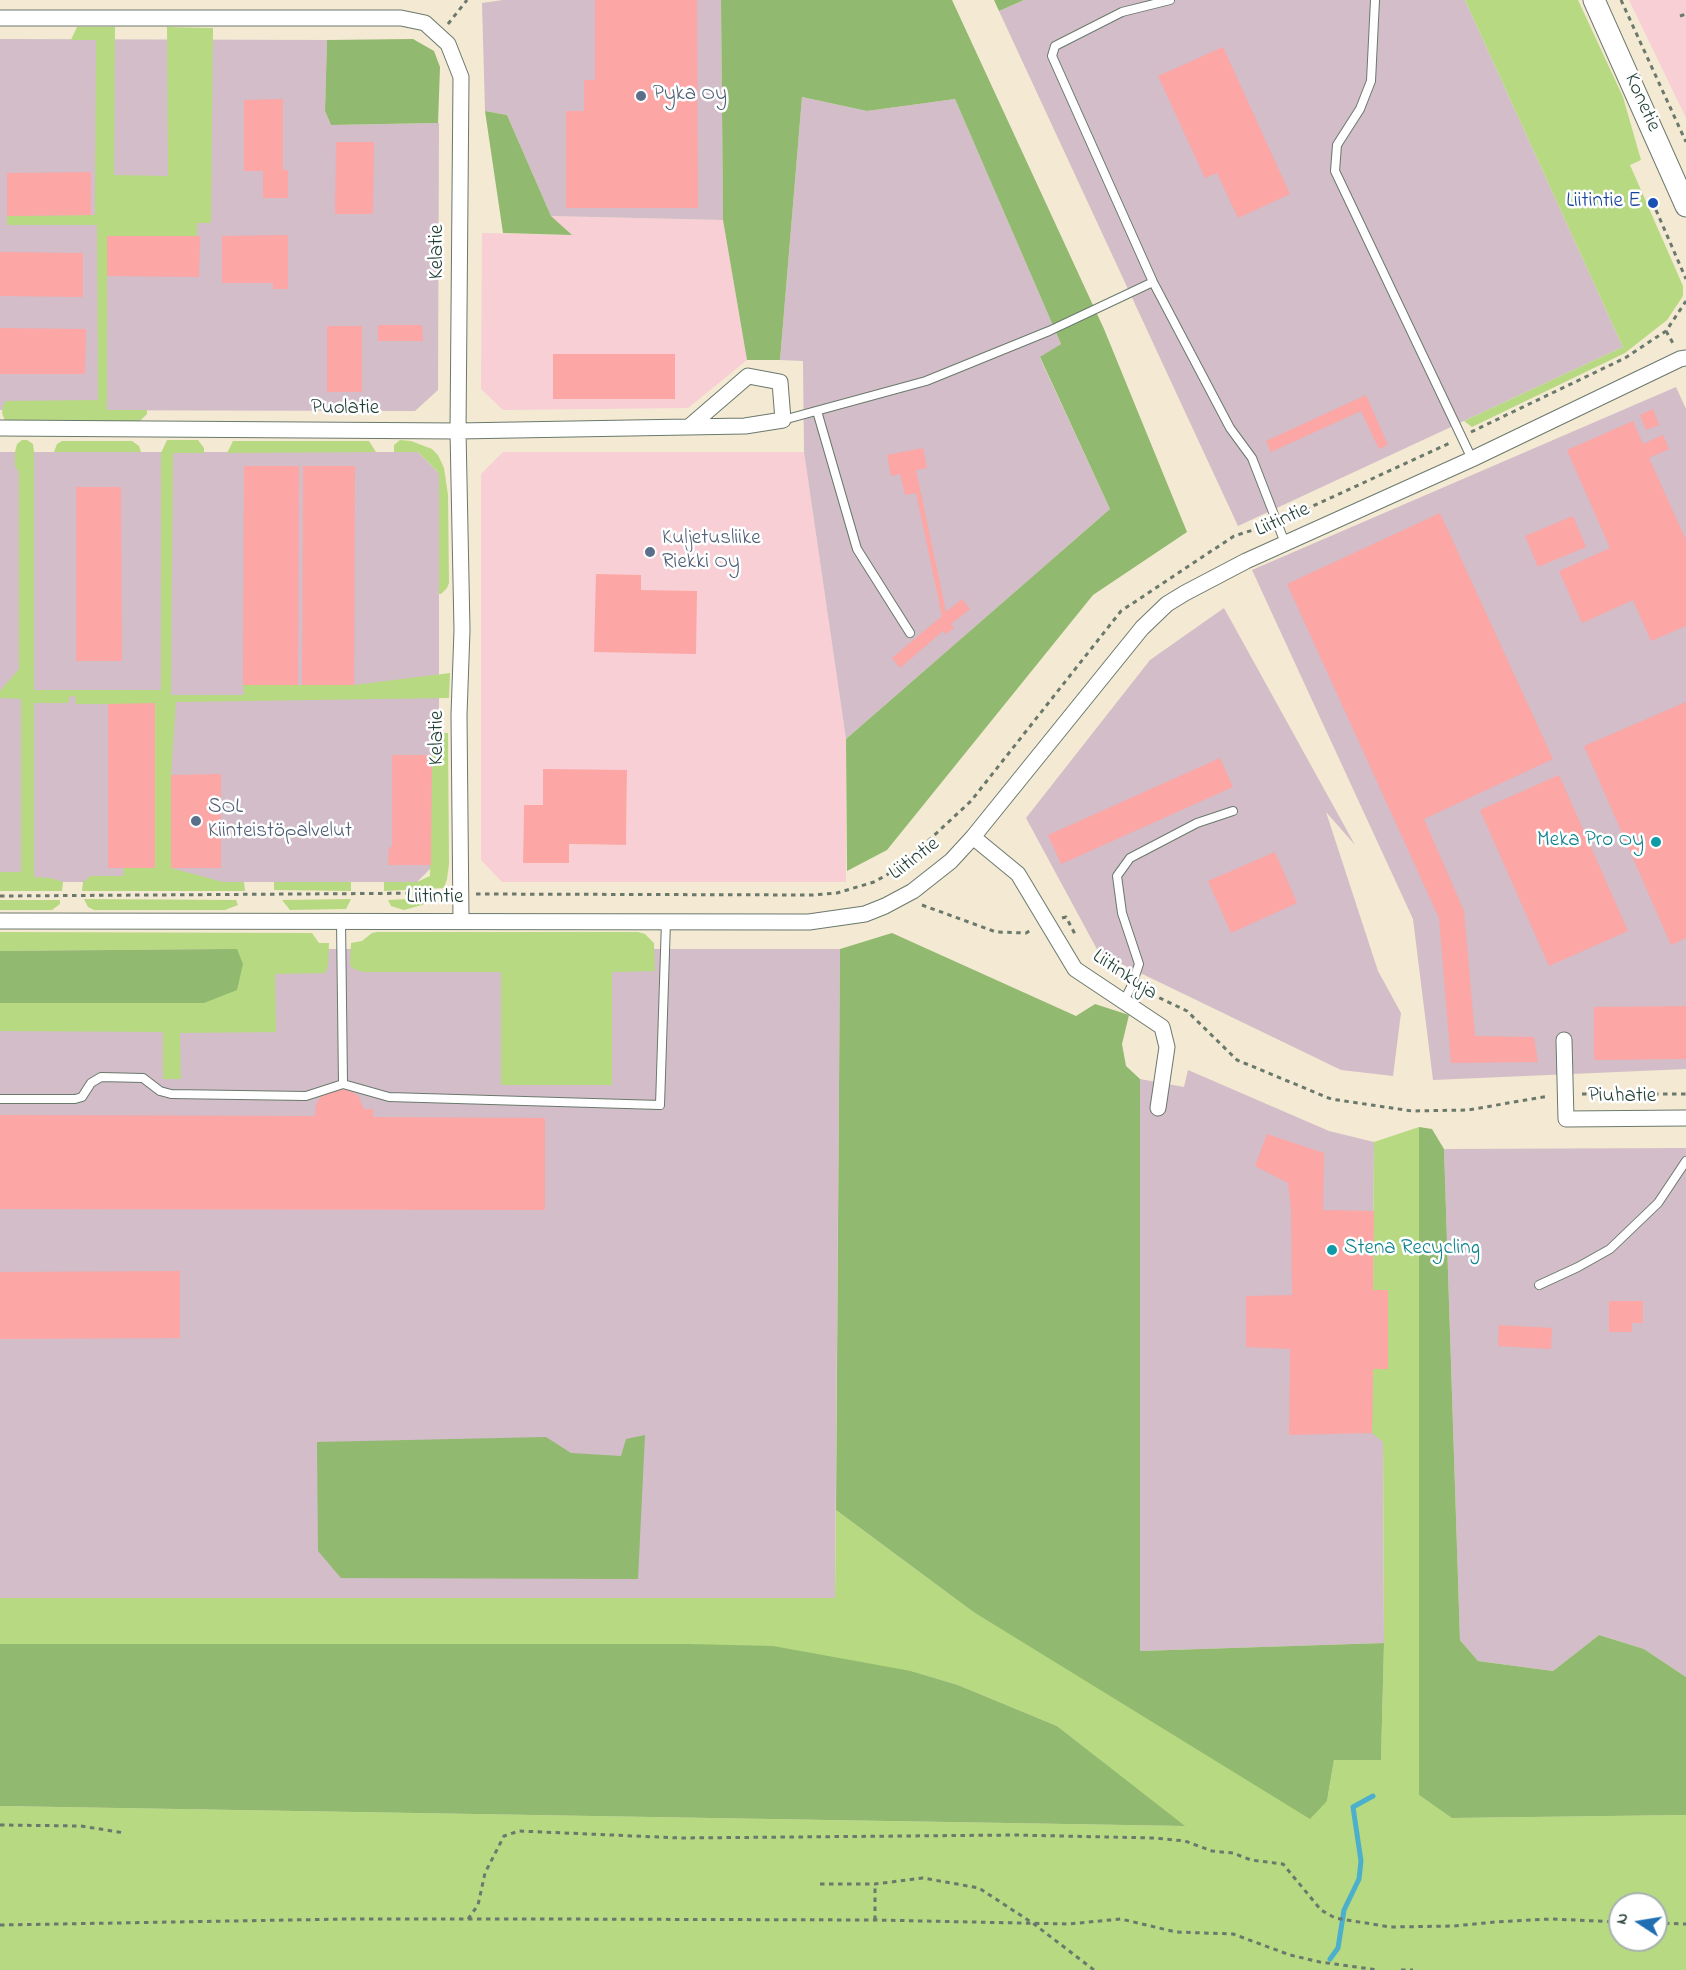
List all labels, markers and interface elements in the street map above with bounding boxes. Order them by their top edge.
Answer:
street label: Konetie [1617,70,1665,136]
place label: Pyka Oy [653,83,727,109]
marker: Pyka Oy [634,89,648,103]
place label: Liitintie E [1566,190,1641,216]
marker: Liitintie E [1646,196,1660,210]
street label: Kelatie [426,225,452,279]
street label: Puolatie [311,397,379,423]
street label: Liitintie [1252,498,1314,544]
place label: Kuljetusliike Riekki Oy [662,527,761,577]
marker: Kuljetusliike Riekki Oy [643,545,657,559]
street label: Kelatie [426,711,452,765]
place label: SOL Kiinteistöpalvelut [208,796,352,846]
marker: SOL Kiinteistöpalvelut [189,814,203,828]
place label: Meka Pro Oy [1537,829,1644,855]
street label: Liitintie [885,833,945,887]
marker: Meka Pro Oy [1649,835,1663,849]
street label: Liitintie [407,886,463,912]
street label: Liitinkuja [1087,945,1161,1007]
street label: Piuhatie [1588,1085,1656,1111]
place label: Stena Recycling [1344,1237,1480,1263]
marker: Stena Recycling [1325,1243,1339,1257]
north arrow [1608,1892,1668,1952]
text: N [1609,1911,1635,1926]

